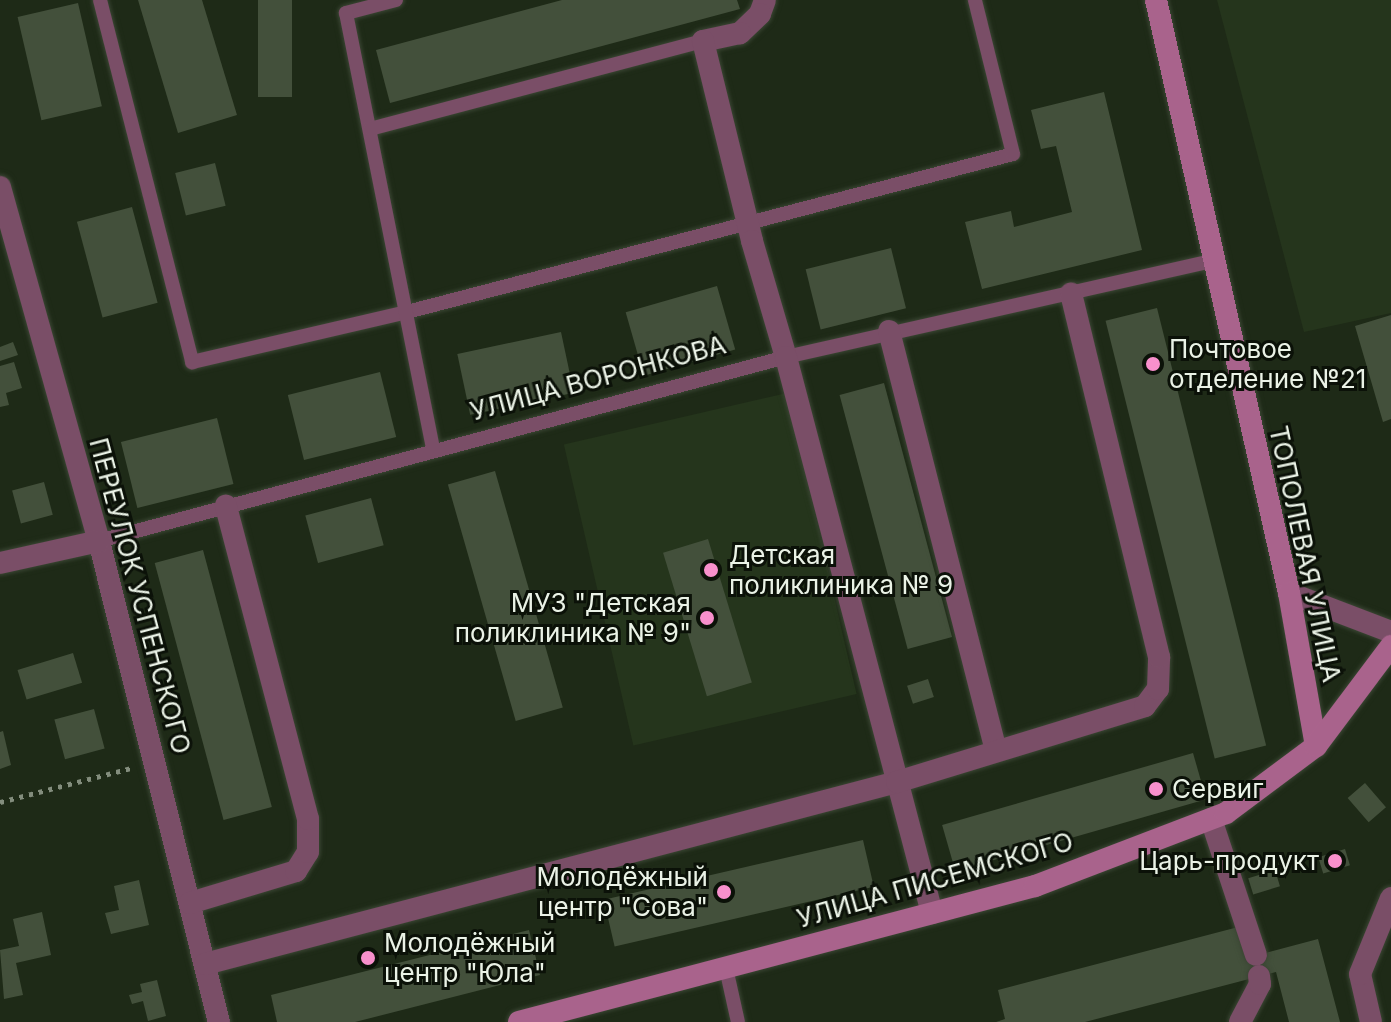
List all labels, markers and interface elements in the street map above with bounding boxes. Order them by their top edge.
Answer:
street label: УЛИЦА ВОРОНКОВА [467,329,729,427]
place label: Почтовое отделение №21 [1169,333,1366,394]
marker: Почтовое отделение №21 [1144,355,1162,373]
street label: ТОПОЛЕВАЯ УЛИЦА [1263,423,1347,685]
street label: ПЕРЕУЛОК УСПЕНСКОГО [83,435,197,757]
place label: Детская поликлиника № 9 [729,539,953,600]
marker: Детская поликлиника № 9 [700,559,722,581]
place label: МУЗ "Детская поликлиника № 9" [455,587,691,648]
marker: МУЗ "Детская поликлиника № 9" [698,609,716,627]
place label: Сервиг [1172,773,1263,805]
marker: Сервиг [1147,780,1165,798]
street label: УЛИЦА ПИСЕМСКОГО [793,826,1077,934]
place label: Царь-продукт [1139,845,1319,877]
marker: Царь-продукт [1326,852,1344,870]
place label: Молодёжный центр "Сова" [537,861,708,922]
marker: Молодёжный центр "Сова" [715,883,733,901]
place label: Молодёжный центр "Юла" [384,927,555,988]
marker: Молодёжный центр "Юла" [359,949,377,967]

